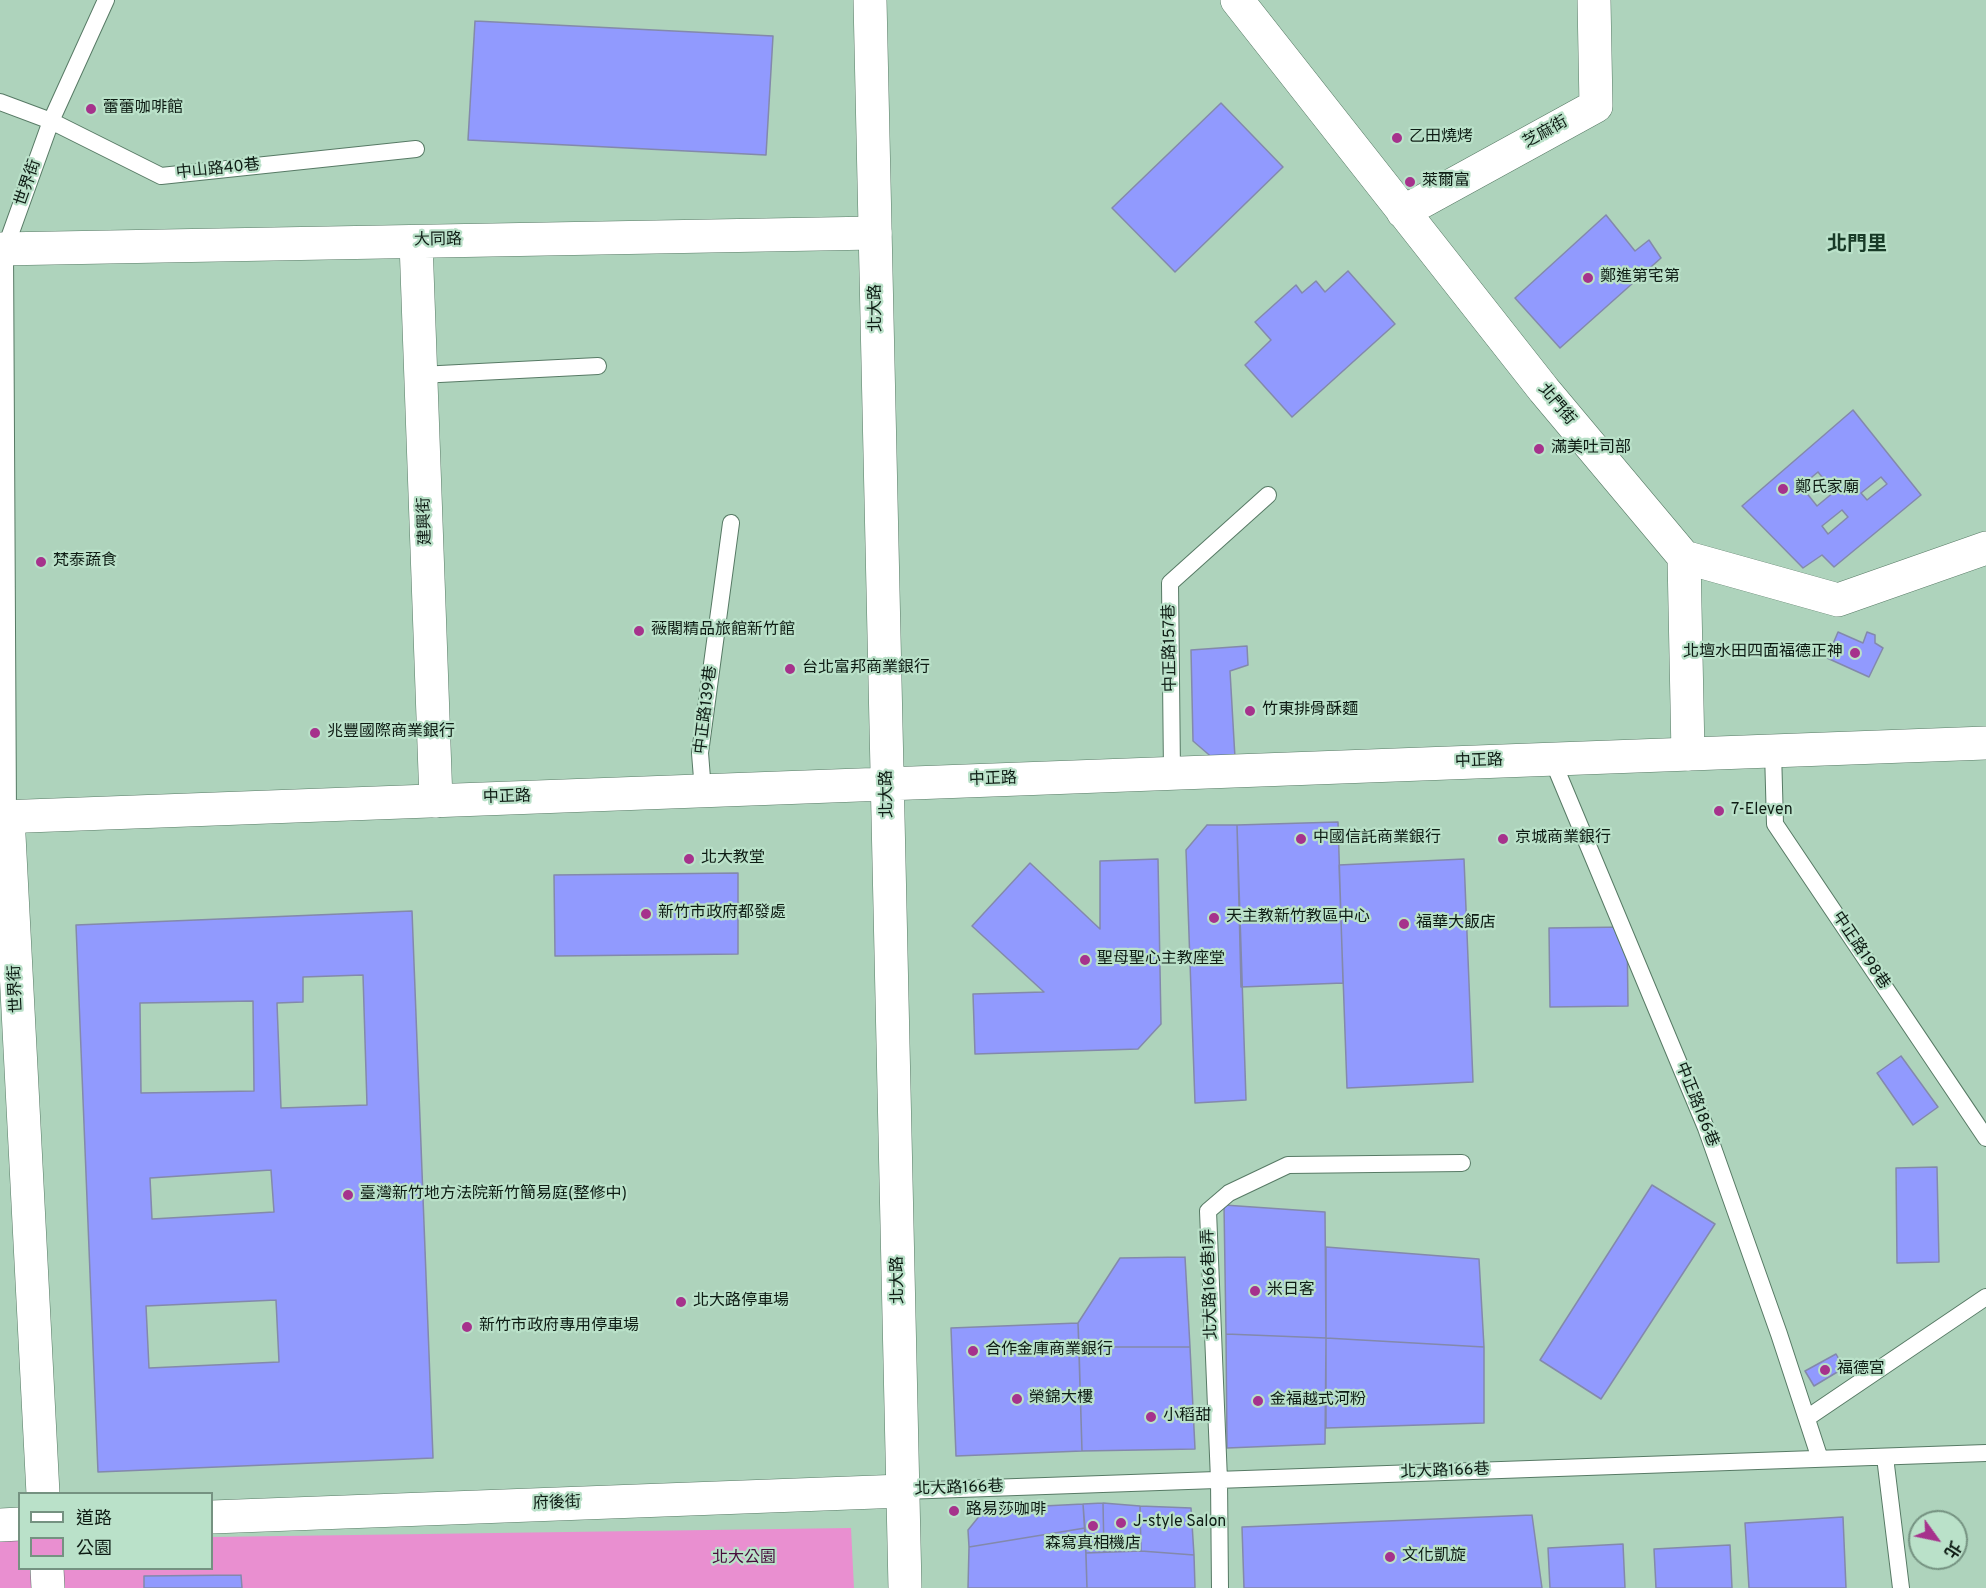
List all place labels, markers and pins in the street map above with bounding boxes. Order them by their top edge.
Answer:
place label: 蕾蕾咖啡館 [103,99,183,119]
marker: 蕾蕾咖啡館 [84,102,98,116]
place label: 乙田燒烤 [1409,128,1473,148]
marker: 乙田燒烤 [1390,131,1404,145]
place label: 萊爾富 [1422,172,1470,192]
marker: 萊爾富 [1403,175,1417,189]
place label: 鄭進第宅第 [1600,268,1680,288]
marker: 鄭進第宅第 [1581,271,1595,285]
place label: 滿美吐司部 [1551,439,1631,459]
marker: 滿美吐司部 [1532,442,1546,456]
place label: 鄭氏家廟 [1795,479,1859,499]
marker: 鄭氏家廟 [1776,482,1790,496]
place label: 梵泰蔬食 [53,552,117,572]
marker: 梵泰蔬食 [34,555,48,569]
place label: 薇閣精品旅館新竹館 [651,621,795,641]
marker: 薇閣精品旅館新竹館 [632,624,646,638]
place label: 北壇水田四面福德正神 [1683,643,1843,663]
marker: 北壇水田四面福德正神 [1848,646,1862,660]
place label: 台北富邦商業銀行 [802,659,930,679]
marker: 台北富邦商業銀行 [783,662,797,676]
place label: 竹東排骨酥麵 [1262,701,1358,721]
marker: 竹東排骨酥麵 [1243,704,1257,718]
place label: 兆豐國際商業銀行 [327,723,455,743]
marker: 兆豐國際商業銀行 [308,726,322,740]
place label: 7-Eleven [1731,801,1793,821]
marker: 7-Eleven [1712,804,1726,818]
place label: 中國信託商業銀行 [1313,829,1441,849]
place label: 京城商業銀行 [1515,829,1611,849]
marker: 中國信託商業銀行 [1294,832,1308,846]
marker: 京城商業銀行 [1496,832,1510,846]
place label: 北大教堂 [701,849,765,869]
marker: 北大教堂 [682,852,696,866]
place label: 新竹市政府都發處 [658,904,786,924]
marker: 新竹市政府都發處 [639,907,653,921]
place label: 天主教新竹教區中心 [1226,908,1370,928]
marker: 天主教新竹教區中心 [1207,911,1221,925]
place label: 福華大飯店 [1416,914,1496,934]
marker: 福華大飯店 [1397,917,1411,931]
place label: 聖母聖心主教座堂 [1097,950,1225,970]
marker: 聖母聖心主教座堂 [1078,953,1092,967]
place label: 臺灣新竹地方法院新竹簡易庭(整修中) [360,1185,627,1205]
marker: 臺灣新竹地方法院新竹簡易庭(整修中) [341,1188,355,1202]
place label: 米日客 [1267,1281,1315,1301]
marker: 米日客 [1248,1284,1262,1298]
place label: 北大路停車場 [693,1292,789,1312]
marker: 北大路停車場 [674,1295,688,1309]
place label: 新竹市政府專用停車場 [479,1317,639,1337]
marker: 新竹市政府專用停車場 [460,1320,474,1334]
place label: 合作金庫商業銀行 [985,1341,1113,1361]
marker: 合作金庫商業銀行 [966,1344,980,1358]
place label: 福德宮 [1837,1360,1885,1380]
marker: 福德宮 [1818,1363,1832,1377]
place label: 榮錦大樓 [1029,1389,1093,1409]
place label: 金福越式河粉 [1270,1391,1366,1411]
marker: 榮錦大樓 [1010,1392,1024,1406]
marker: 金福越式河粉 [1251,1394,1265,1408]
place label: 小稻甜 [1163,1407,1211,1427]
marker: 小稻甜 [1144,1410,1158,1424]
place label: 路易莎咖啡 [966,1501,1046,1521]
marker: 路易莎咖啡 [947,1504,961,1518]
place label: J-style Salon [1133,1513,1226,1533]
marker: J-style Salon [1114,1516,1128,1530]
marker: 森寫真相機店 [1086,1519,1100,1533]
place label: 森寫真相機店 [1045,1535,1141,1555]
place label: 文化凱旋 [1402,1547,1466,1567]
marker: 文化凱旋 [1383,1550,1397,1564]

